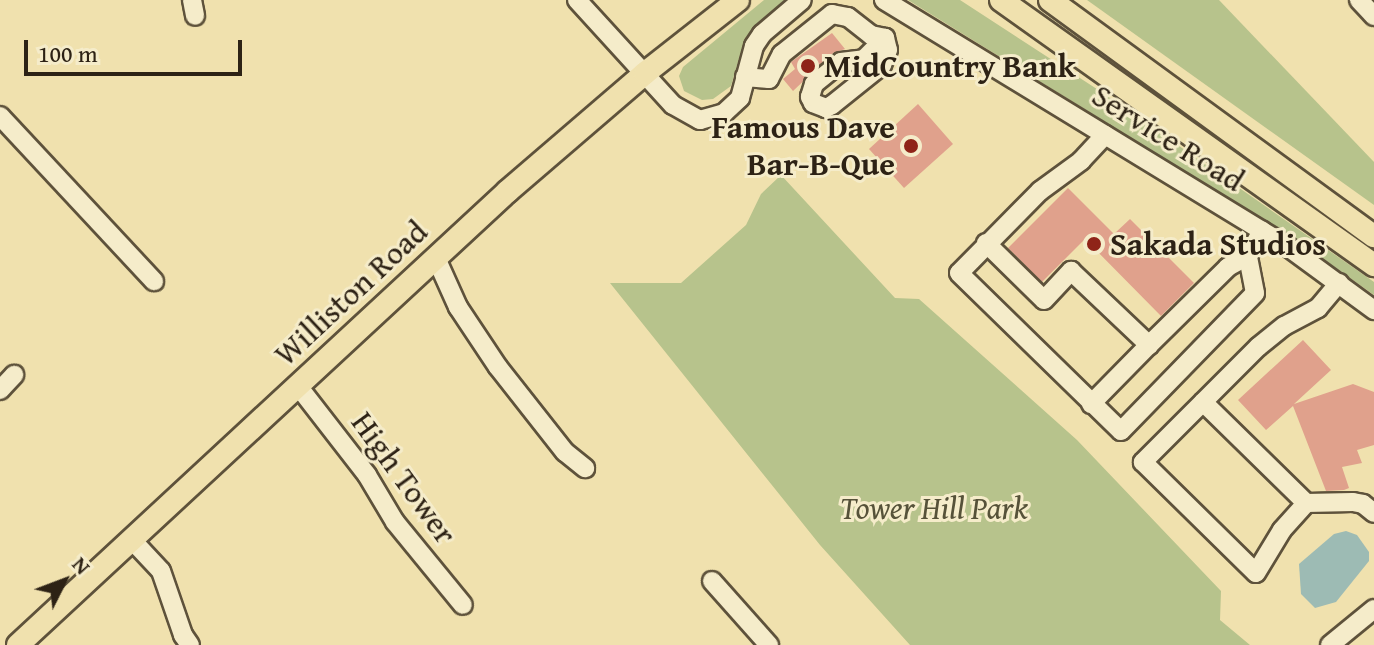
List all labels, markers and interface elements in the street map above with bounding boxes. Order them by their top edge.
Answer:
scale bar [28,24,246,74]
text: 100 m [38,36,98,71]
place label: MidCountry Bank [824,47,1076,85]
marker: MidCountry Bank [799,57,817,75]
street label: Service Road [1085,76,1251,200]
place label: Famous Dave Bar-B-Que [712,109,895,184]
marker: Famous Dave Bar-B-Que [902,137,920,155]
street label: Williston Road [266,212,436,374]
place label: Sakada Studios [1110,225,1326,263]
marker: Sakada Studios [1085,235,1103,253]
street label: High Tower [343,404,465,552]
park label: Tower Hill Park [840,489,1028,527]
north arrow [24,541,104,621]
text: N [65,549,99,581]

